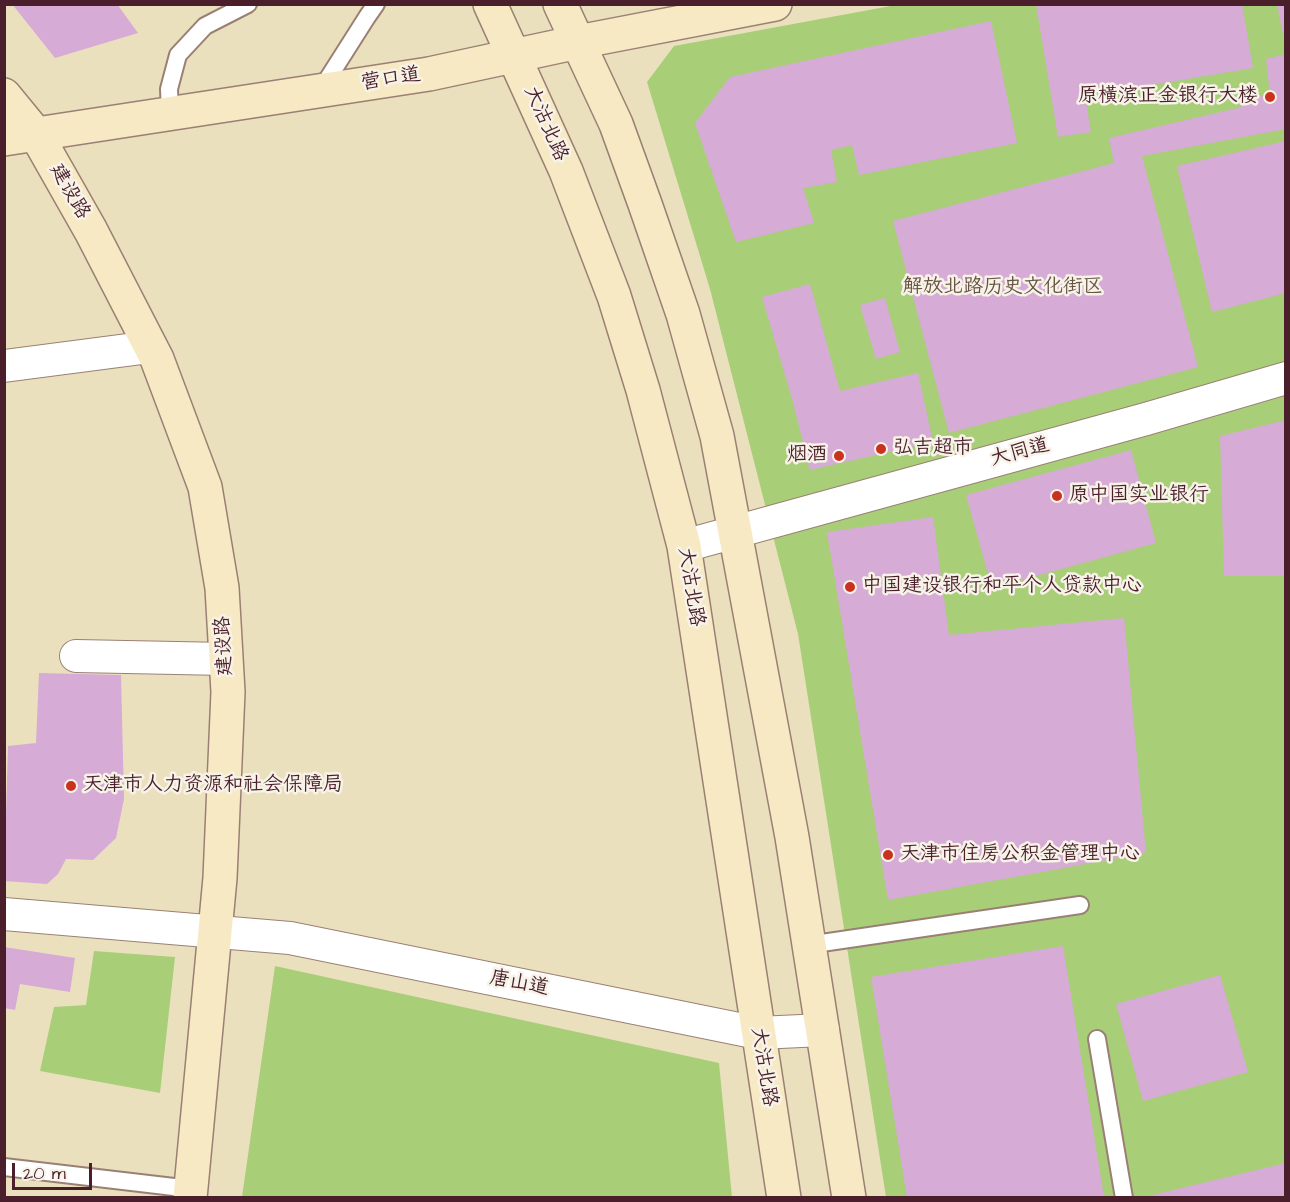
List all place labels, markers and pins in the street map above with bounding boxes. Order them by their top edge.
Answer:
place label: 原横滨正金银行大楼 [1078,85,1258,109]
marker: 原横滨正金银行大楼 [1263,90,1277,104]
place label: 弘吉超市 [893,437,973,461]
marker: 弘吉超市 [874,442,888,456]
place label: 烟酒 [787,444,827,468]
marker: 烟酒 [832,449,846,463]
place label: 原中国实业银行 [1069,484,1209,508]
marker: 原中国实业银行 [1050,489,1064,503]
place label: 中国建设银行和平个人贷款中心 [862,575,1142,599]
marker: 中国建设银行和平个人贷款中心 [843,580,857,594]
place label: 天津市人力资源和社会保障局 [83,774,343,798]
marker: 天津市人力资源和社会保障局 [64,779,78,793]
place label: 天津市住房公积金管理中心 [900,843,1140,867]
marker: 天津市住房公积金管理中心 [881,848,895,862]

